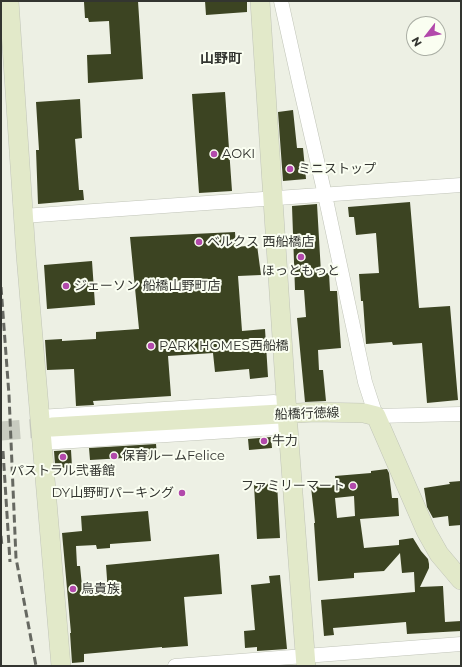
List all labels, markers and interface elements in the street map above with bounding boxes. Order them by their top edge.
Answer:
north arrow [406,16,446,56]
text: N [408,34,425,49]
district label: 山野町 [200,51,242,67]
place label: AOKI [222,146,255,162]
marker: AOKI [209,149,219,159]
place label: ミニストップ [298,161,376,177]
marker: ミニストップ [285,164,295,174]
place label: ベルクス 西船橋店 [207,234,314,250]
marker: ベルクス 西船橋店 [194,237,204,247]
marker: ほっともっと [296,252,306,262]
place label: ほっともっと [262,263,340,279]
place label: ジェーソン 船橋山野町店 [74,278,220,294]
marker: ジェーソン 船橋山野町店 [61,281,71,291]
place label: PARK HOMES西船橋 [159,338,289,354]
marker: PARK HOMES西船橋 [146,341,156,351]
street label: 船橋行徳線 [274,405,340,423]
place label: 牛力 [272,433,298,449]
marker: 牛力 [259,436,269,446]
place label: 保育ルームFelice [122,448,225,464]
marker: 保育ルームFelice [109,451,119,461]
marker: パストラル弐番館 [58,452,68,462]
place label: パストラル弐番館 [11,463,115,479]
place label: ファミリーマート [241,478,345,494]
marker: ファミリーマート [348,481,358,491]
place label: DY山野町パーキング [51,485,174,501]
marker: DY山野町パーキング [177,488,187,498]
place label: 鳥貴族 [81,581,120,597]
marker: 鳥貴族 [68,584,78,594]

